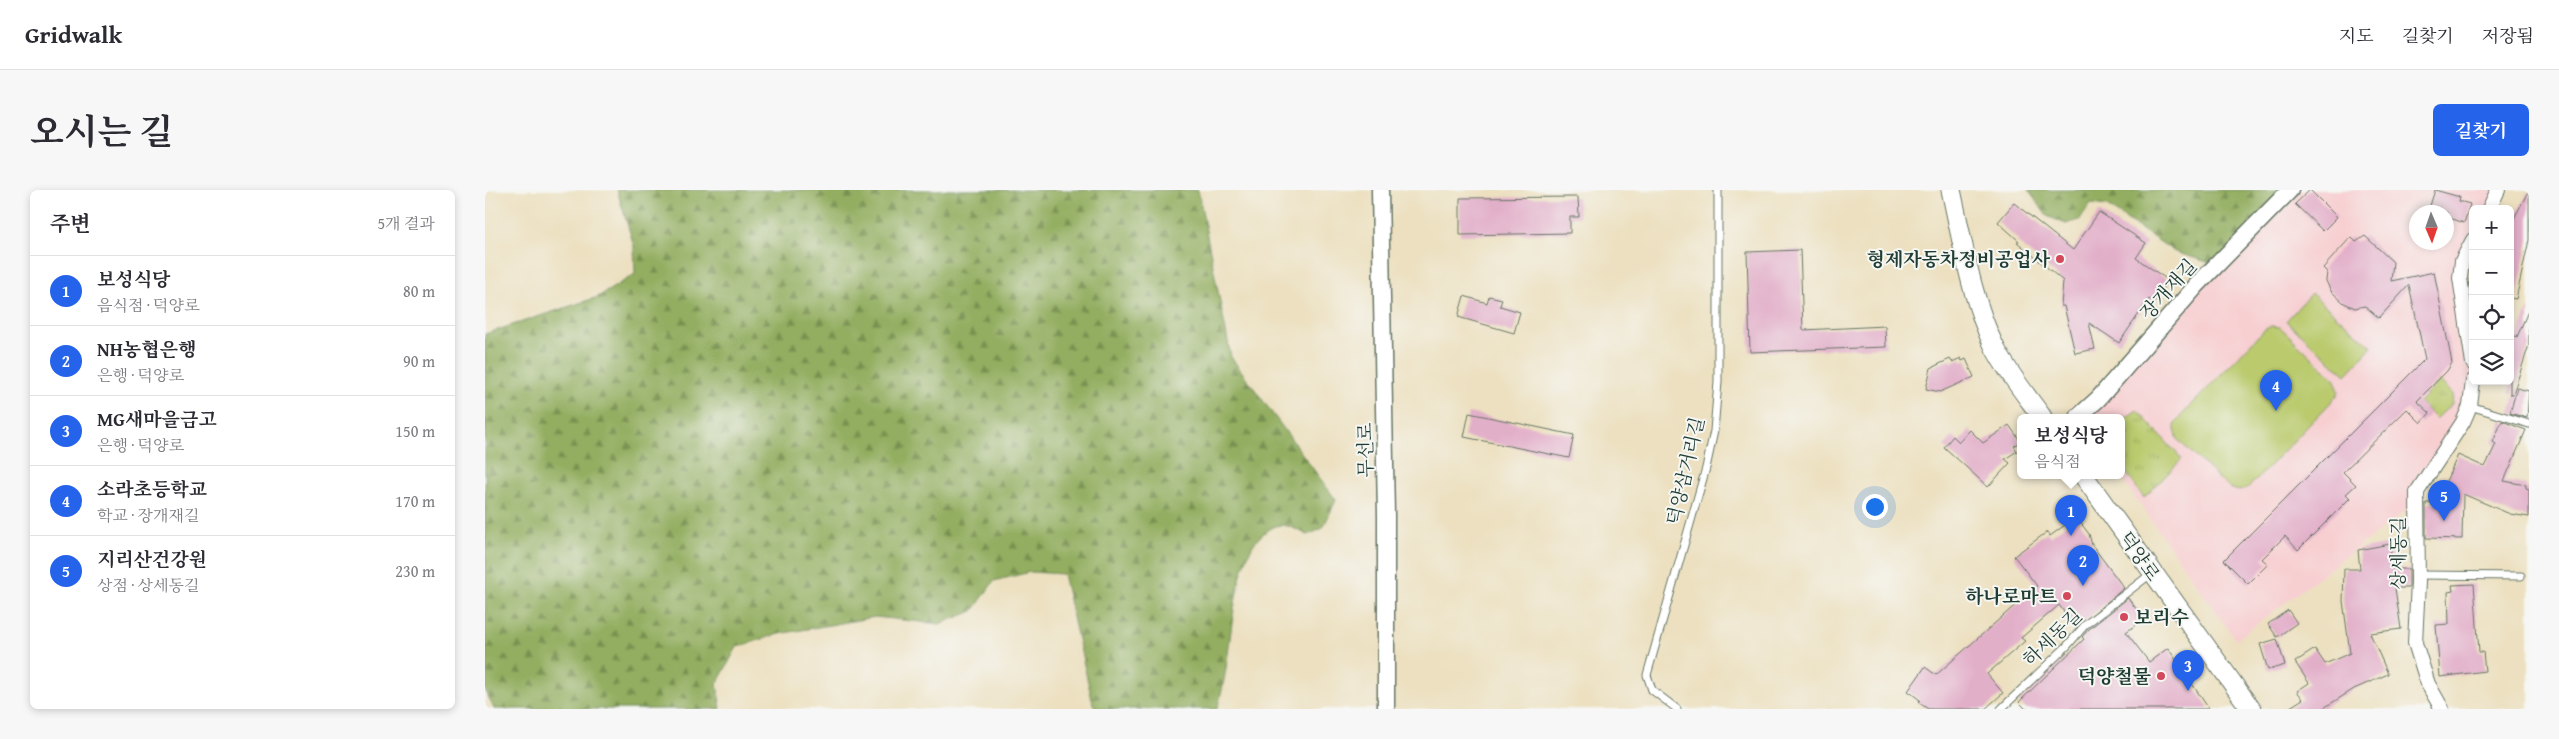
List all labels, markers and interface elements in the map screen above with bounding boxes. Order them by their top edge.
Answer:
text: Gridwalk [25,17,122,52]
text: 지도 [2339,22,2374,49]
text: 길찾기 [2402,22,2454,49]
text: 저장됨 [2482,22,2534,49]
button: 길찾기 [2433,104,2529,156]
text: 오시는 길 [30,106,173,157]
north arrow [2409,205,2454,250]
map controls [2469,205,2514,385]
button: + [2469,205,2514,250]
text: 주변 [50,208,91,239]
text: 5개 결과 [377,211,435,235]
place label: 형제자동차정비공업사 [1866,245,2051,273]
button: − [2469,250,2514,295]
street label: 장개재길 [2133,252,2203,326]
marker: 형제자동차정비공업사 [2054,253,2066,265]
text: 보성식당 [97,265,170,293]
text: 1 [62,279,70,303]
text: 80 m [403,279,435,303]
text: 음식점 · 덕양로 [97,293,199,317]
button: locate [2469,295,2514,340]
text: NH농협은행 [97,335,196,363]
button: layers [2469,340,2514,385]
text: 2 [62,349,70,373]
text: 90 m [403,349,435,373]
text: 은행 · 덕양로 [97,363,184,387]
pin: 4 [2260,370,2292,411]
text: MG새마을금고 [97,405,217,433]
street label: 덕양삼거리길 [1659,414,1711,528]
popup [2017,414,2125,479]
text: 3 [62,419,70,443]
text: 150 m [395,419,435,443]
text: 보성식당 [2034,421,2108,449]
street label: 무선로 [1351,422,1379,478]
text: 은행 · 덕양로 [97,433,184,457]
text: 음식점 [2034,449,2081,473]
text: 소라초등학교 [97,475,207,503]
pin: 5 [2428,480,2460,521]
text: 4 [62,489,70,513]
text: 170 m [395,489,435,513]
your location [1862,494,1888,520]
pin: 1 [2055,495,2087,536]
text: 학교 · 장개재길 [97,503,199,527]
street label: 상세동길 [2384,516,2412,590]
street label: 덕양로 [2113,525,2167,587]
text: 지리산건강원 [97,545,207,573]
pin: 2 [2067,545,2099,586]
text: 5 [62,559,70,583]
text: 230 m [395,559,435,583]
text: 상점 · 상세동길 [97,573,199,597]
place label: 하나로마트 [1965,582,2058,610]
marker: 하나로마트 [2061,590,2073,602]
street label: 하세동길 [2016,601,2088,673]
place label: 보리수 [2134,603,2189,631]
marker: 보리수 [2118,611,2130,623]
pin: 3 [2172,650,2204,691]
place label: 덕양철물 [2078,662,2152,690]
marker: 덕양철물 [2155,670,2167,682]

